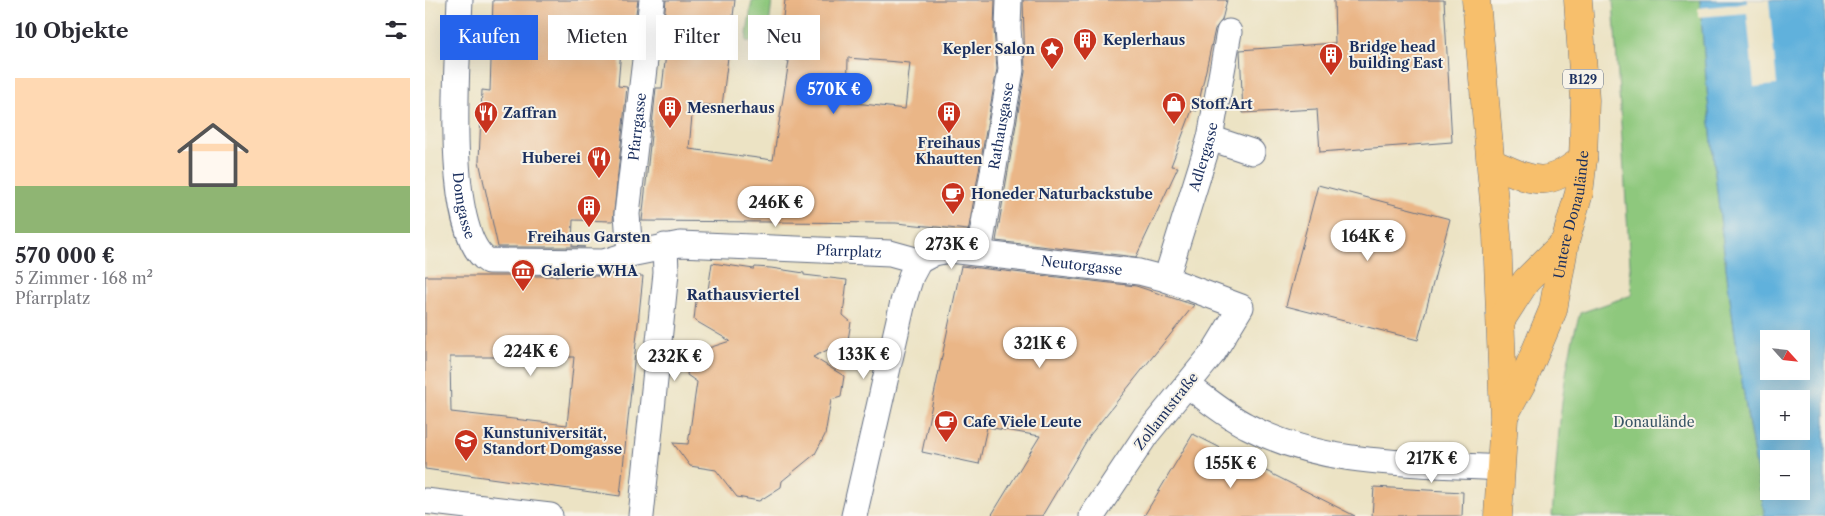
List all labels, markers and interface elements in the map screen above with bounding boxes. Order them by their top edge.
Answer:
chip: Kaufen [440,15,538,60]
chip: Mieten [548,15,646,60]
chip: Filter [656,15,738,60]
chip: Neu [748,15,820,60]
icon: filters [382,16,410,44]
text: 10 Objekte [15,18,129,43]
building icon: Keplerhaus [1072,27,1098,61]
place label: Keplerhaus [1103,31,1185,49]
place icon: Kepler Salon [1039,36,1065,70]
place label: Bridge head building East [1348,38,1443,72]
place label: Kepler Salon [942,40,1035,58]
building icon: Bridge head building East [1318,42,1344,76]
road number: B129 [1563,70,1603,88]
pin: 570K € [793,72,875,115]
text: 570K € [807,79,861,99]
street label: Rathausgasse [985,81,1018,171]
shop icon: Stoff.Art [1161,91,1187,125]
street label: Pfarrgasse [624,92,650,162]
building icon: Mesnerhaus [657,95,683,129]
place label: Stoff.Art [1191,95,1253,113]
place label: Mesnerhaus [687,99,775,117]
restaurant icon: Zaffran [473,100,499,134]
building icon: Freihaus Khautten [936,100,962,134]
place label: Zaffran [503,104,557,122]
icon: home [168,110,258,200]
street label: Adlergasse [1185,121,1222,195]
place label: Freihaus Khautten [915,134,983,168]
restaurant icon: Huberei [586,145,612,179]
place label: Huberei [522,149,581,167]
street label: Untere Donaulände [1550,150,1592,280]
street label: Domgasse [449,171,479,242]
cafe icon: Honeder Naturbackstube [940,181,966,215]
place label: Honeder Naturbackstube [971,185,1153,203]
pin: 246K € [735,186,817,228]
text: 246K € [748,192,804,212]
building icon: Freihaus Garsten [576,194,602,228]
pin: 164K € [1327,220,1409,262]
text: 164K € [1342,226,1394,246]
place label: Freihaus Garsten [527,228,651,246]
pin: 273K € [911,228,993,270]
text: 273K € [925,234,979,254]
street label: Pfarrplatz [816,241,882,262]
text: 570 000 € [15,243,115,268]
street label: Neutorgasse [1040,252,1124,279]
museum icon: Galerie WHA [510,258,536,292]
place label: Galerie WHA [541,262,639,280]
text: 5 Zimmer · 168 m² [15,268,153,288]
district label: Rathausviertel [686,285,800,304]
text: Pfarrplatz [15,288,90,308]
pin: 321K € [999,326,1081,369]
north arrow [1760,330,1810,380]
map controls [1760,330,1810,500]
text: 321K € [1014,333,1066,353]
pin: 224K € [490,334,572,377]
pin: 133K € [823,338,905,380]
pin: 232K € [634,340,716,382]
text: 224K € [504,341,558,361]
text: 133K € [838,344,890,364]
text: 232K € [648,346,702,366]
street label: Zollamtstraße [1130,369,1202,453]
button: + [1760,390,1810,440]
cafe icon: Cafe Viele Leute [933,409,959,443]
place label: Cafe Viele Leute [963,413,1082,431]
park label: Donaulände [1613,413,1695,431]
place label: Kunstuniversität, Standort Domgasse [483,424,622,458]
school or university icon: Kunstuniversität, Standort Domgasse [453,428,479,462]
pin: 217K € [1391,442,1473,484]
pin: 155K € [1190,446,1272,489]
text: 217K € [1406,448,1458,468]
button: − [1760,450,1810,500]
text: 155K € [1205,453,1257,473]

